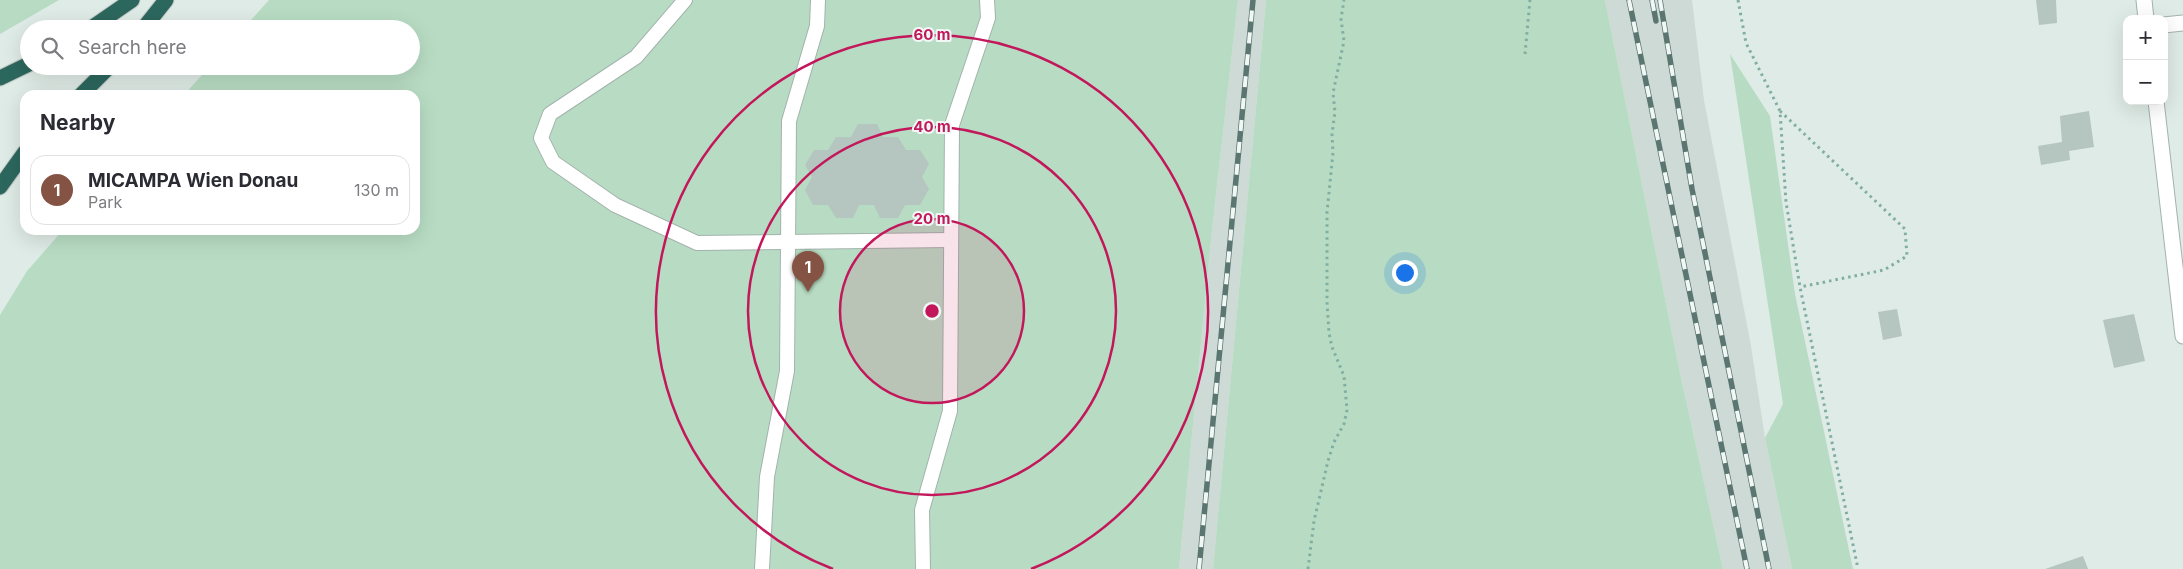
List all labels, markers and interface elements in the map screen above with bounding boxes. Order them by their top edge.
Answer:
map controls [2123,15,2168,105]
button: + [2123,15,2168,60]
search box [20,20,420,75]
text: 60 m [913,25,951,44]
icon: search [38,34,66,62]
text: Search here [78,36,187,59]
button: − [2123,60,2168,105]
text: Nearby [40,110,115,135]
text: 40 m [913,117,951,136]
text: MICAMPA Wien Donau [88,169,298,192]
text: 1 [54,180,60,200]
text: 130 m [354,180,399,200]
text: Park [88,192,122,212]
text: 20 m [914,209,950,228]
pin: 1 [792,251,824,292]
your location [1392,260,1418,286]
centre of rings [923,302,941,320]

